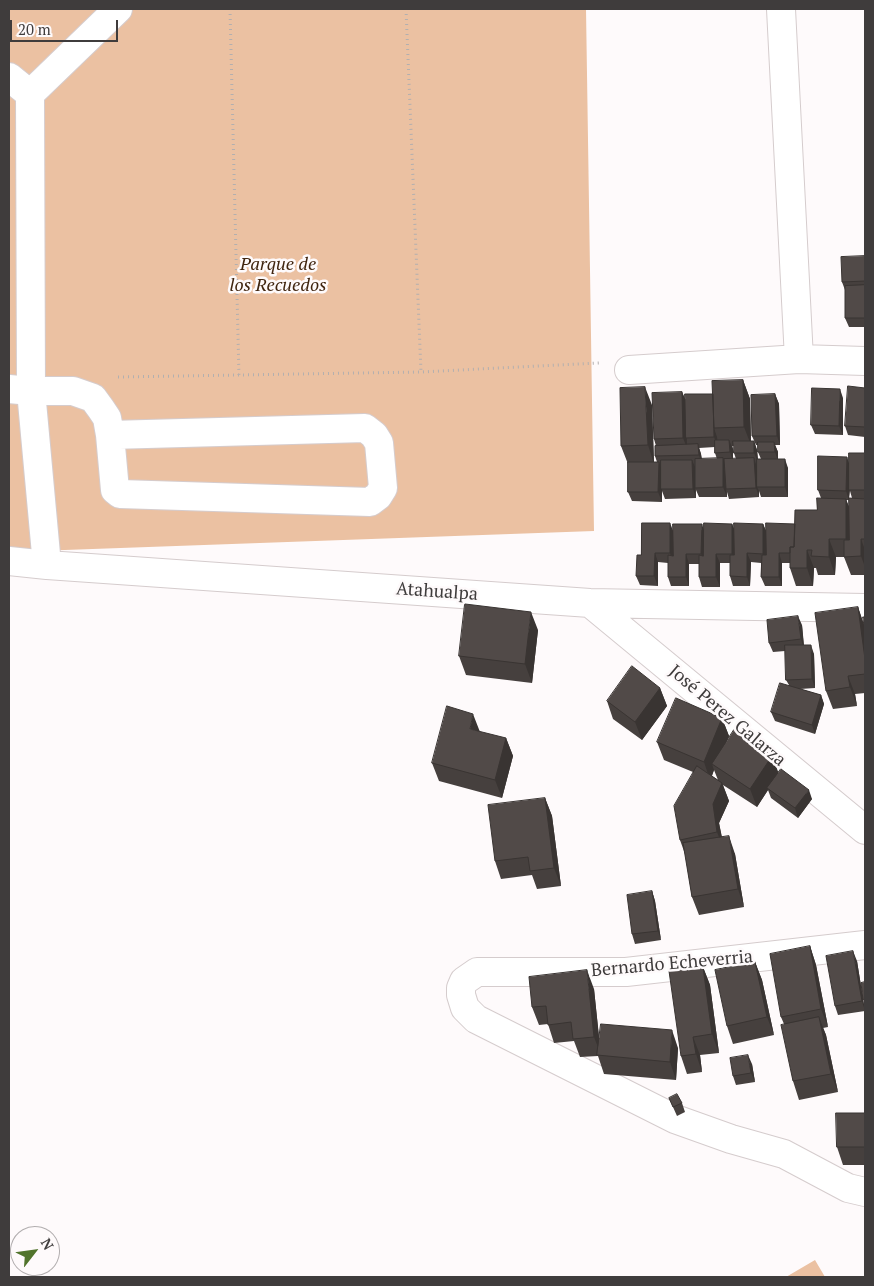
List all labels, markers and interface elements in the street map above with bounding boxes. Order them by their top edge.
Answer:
scale bar [12,10,120,42]
text: 20 m [18,19,51,39]
park label: Parque de los Recuedos [229,254,327,296]
street label: Atahualpa [395,578,479,606]
street label: José Perez Galarza [664,661,790,771]
street label: Bernardo Echeverria [590,946,754,982]
north arrow [10,1226,60,1276]
text: N [37,1234,58,1253]

